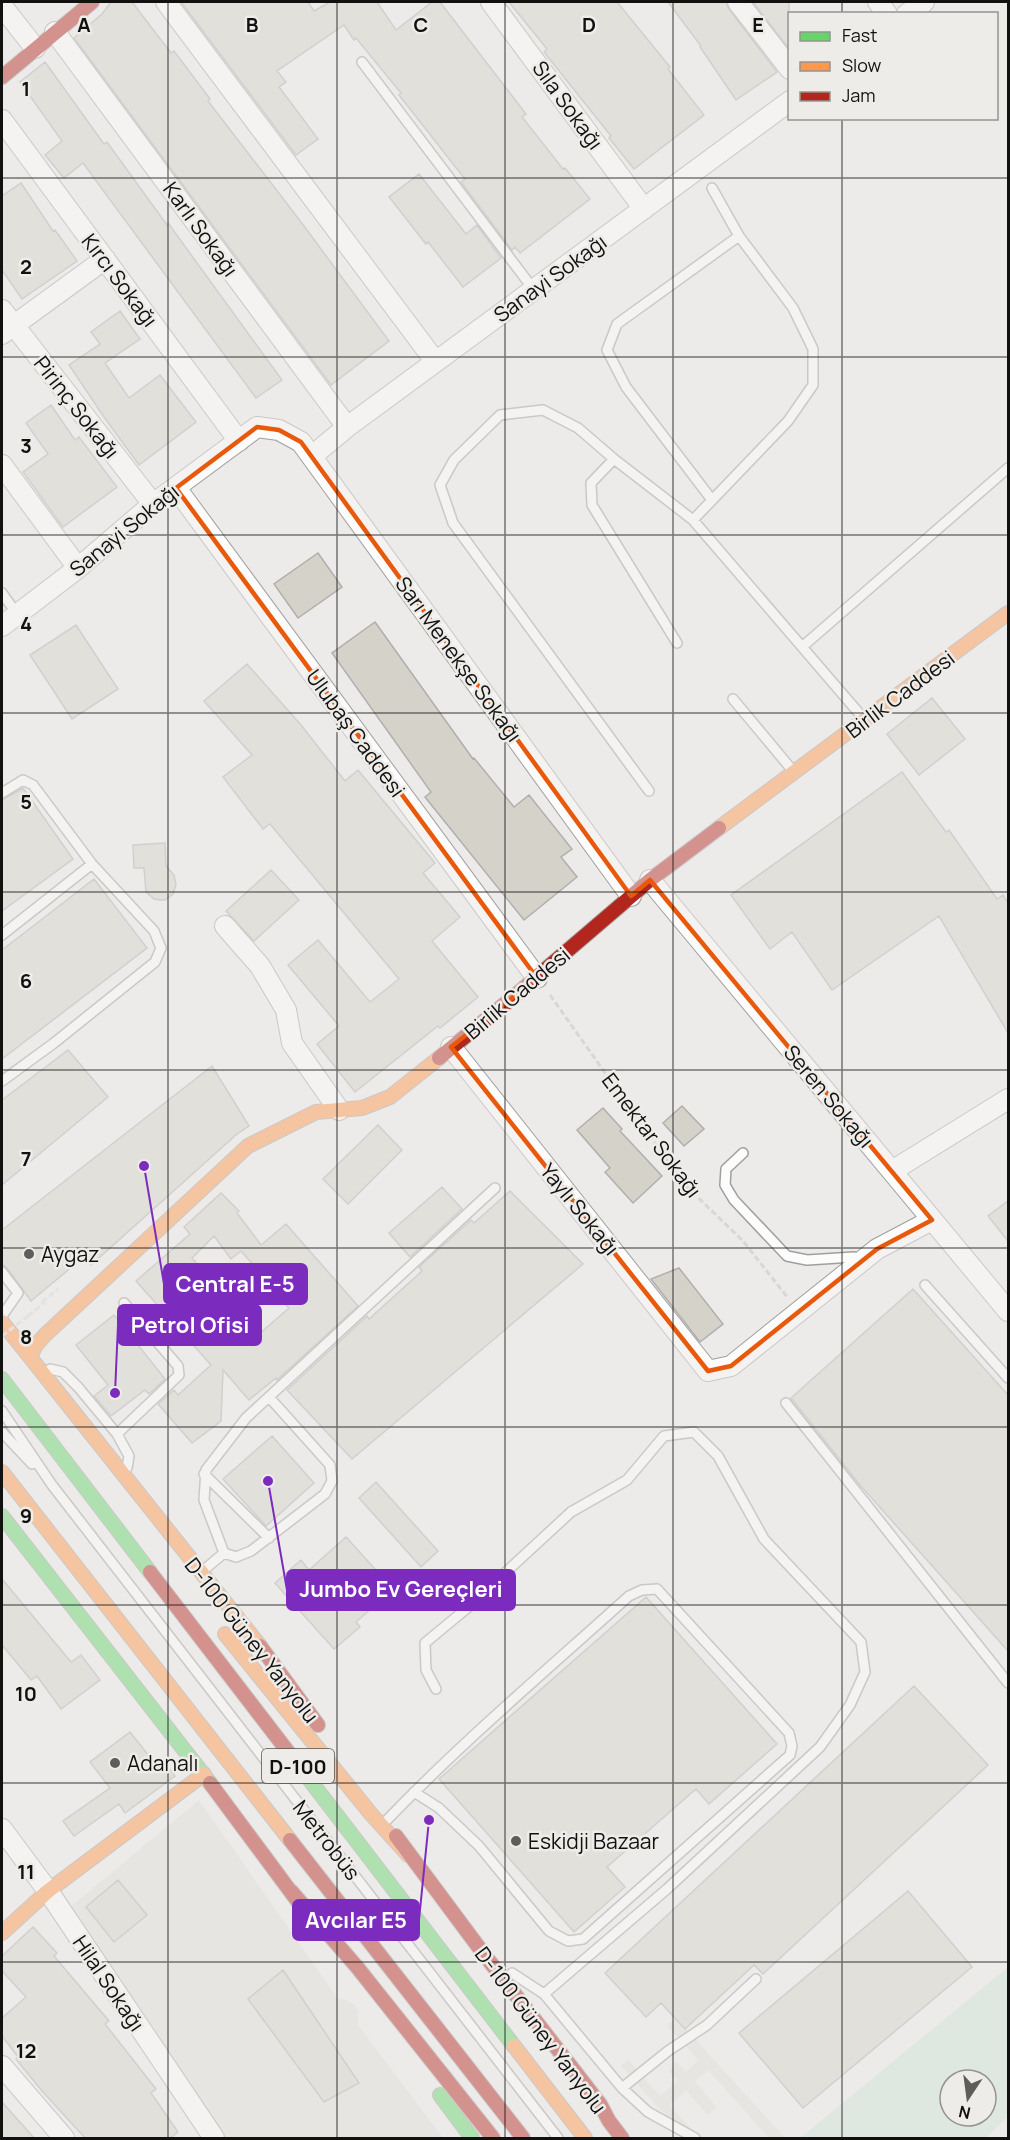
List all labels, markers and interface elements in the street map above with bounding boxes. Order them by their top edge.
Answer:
text: A [77,11,91,38]
text: B [246,11,259,38]
text: C [414,11,428,38]
text: D [582,11,596,38]
text: E [752,11,764,38]
legend [788,12,998,120]
text: Fast [842,23,877,47]
text: Slow [842,53,882,77]
street label: Sıla Sokağı [526,55,610,155]
text: 1 [22,75,30,102]
text: Jam [842,83,876,107]
street label: Karlı Sokağı [157,176,245,282]
street label: Kırcı Sokağı [76,228,164,332]
street label: Sanayi Sokağı [488,228,612,328]
text: 2 [20,253,32,280]
street label: Pirinç Sokağı [28,350,126,464]
text: 3 [20,432,32,459]
street label: Sanayi Sokağı [63,477,185,583]
street label: Sarı Menekşe Sokağı [389,571,529,747]
text: 4 [20,610,32,637]
street label: Birlik Caddesi [840,644,960,744]
street label: Ulubaş Caddesi [300,664,412,802]
text: 5 [20,788,32,815]
street label: Birlik Caddesi [458,941,576,1045]
text: 6 [20,967,32,994]
street label: Seren Sokağı [778,1039,880,1153]
street label: Emektar Sokağı [596,1067,708,1203]
text: 7 [21,1145,31,1172]
street label: Yaylı Sokağı [534,1157,626,1261]
place label: Aygaz [41,1240,99,1268]
marker: Aygaz [22,1247,36,1261]
callout: Central E-5 [164,1264,307,1304]
text: Central E-5 [175,1269,295,1299]
callout: Petrol Ofisi [118,1305,261,1345]
text: Petrol Ofisi [131,1310,249,1340]
text: 8 [20,1323,32,1350]
text: 9 [20,1502,32,1529]
street label: D-100 Güney Yanyolu [179,1552,325,1728]
callout: Jumbo Ev Gereçleri [287,1570,515,1610]
text: Jumbo Ev Gereçleri [299,1574,503,1604]
text: 10 [15,1680,37,1707]
place label: Adanalı [127,1749,198,1777]
road number: D-100 [262,1749,334,1783]
marker: Adanalı [108,1756,122,1770]
street label: Metrobüs [287,1794,367,1886]
place label: Eskidji Bazaar [528,1827,659,1855]
marker: Eskidji Bazaar [509,1834,523,1848]
text: 11 [17,1858,35,1885]
callout: Avcılar E5 [293,1900,419,1940]
text: Avcılar E5 [305,1905,407,1935]
street label: Hilal Sokağı [67,1930,151,2036]
street label: D-100 Güney Yanyolu [469,1941,613,2119]
text: 12 [16,2037,36,2064]
north arrow [938,2068,998,2128]
text: N [957,2101,973,2125]

